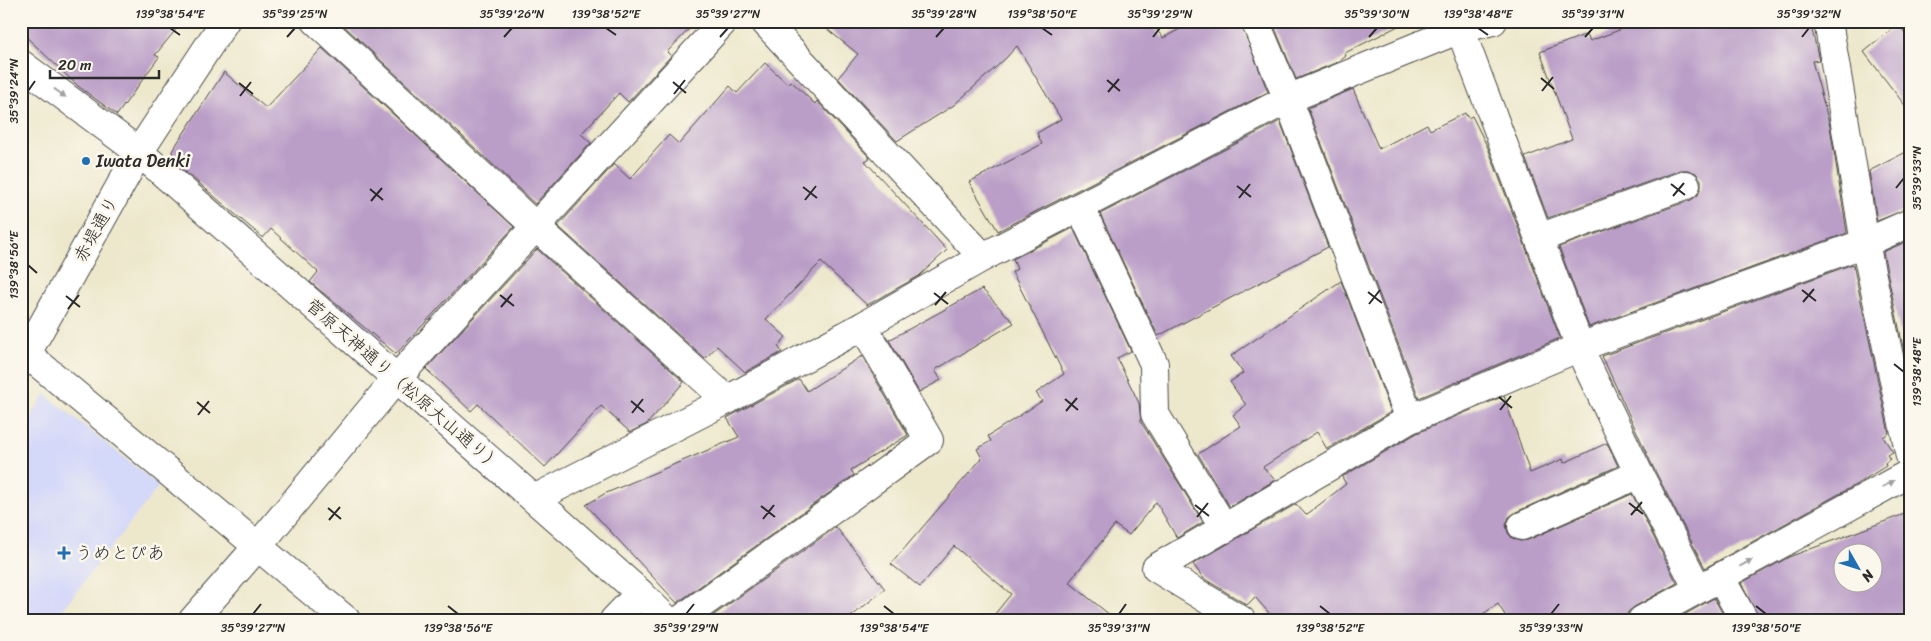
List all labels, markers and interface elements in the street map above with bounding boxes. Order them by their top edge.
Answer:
text: 139°38'54"E [135,3,206,25]
text: 35°39'25"N [262,3,328,25]
text: 35°39'26"N [480,3,545,25]
text: 139°38'52"E [572,3,642,25]
text: 35°39'27"N [696,3,761,25]
text: 35°39'28"N [912,3,977,25]
text: 139°38'50"E [1007,3,1078,25]
text: 35°39'29"N [1127,3,1193,25]
text: 35°39'30"N [1345,3,1410,25]
text: 139°38'48"E [1444,3,1514,25]
text: 35°39'31"N [1562,3,1625,25]
text: 35°39'32"N [1777,3,1842,25]
scale bar [50,48,159,80]
text: 20 m [58,52,92,78]
text: 35°39'24"N [3,58,25,124]
one-way arrow [53,88,66,99]
place label: Iwata Denki [95,145,191,177]
text: 35°39'33"N [1906,145,1928,210]
marker: Iwata Denki [80,155,92,167]
street label: 赤堤通り [65,190,127,268]
text: 139°38'56"E [3,230,25,299]
street label: 菅原天神通り（松原大山通り） [298,290,510,480]
text: 139°38'48"E [1906,336,1928,406]
one-way arrow [1882,480,1895,489]
place label: うめとぴあ [75,537,165,569]
north arrow [1834,544,1884,594]
marker: うめとぴあ [57,546,71,560]
one-way arrow [1739,559,1753,567]
text: N [1855,563,1881,588]
text: 35°39'27"N [221,617,286,639]
text: 139°38'56"E [424,617,493,639]
text: 35°39'29"N [653,617,719,639]
text: 139°38'54"E [859,617,930,639]
text: 35°39'31"N [1088,617,1151,639]
text: 139°38'52"E [1296,617,1366,639]
text: 35°39'33"N [1519,617,1584,639]
text: 139°38'50"E [1731,617,1802,639]

